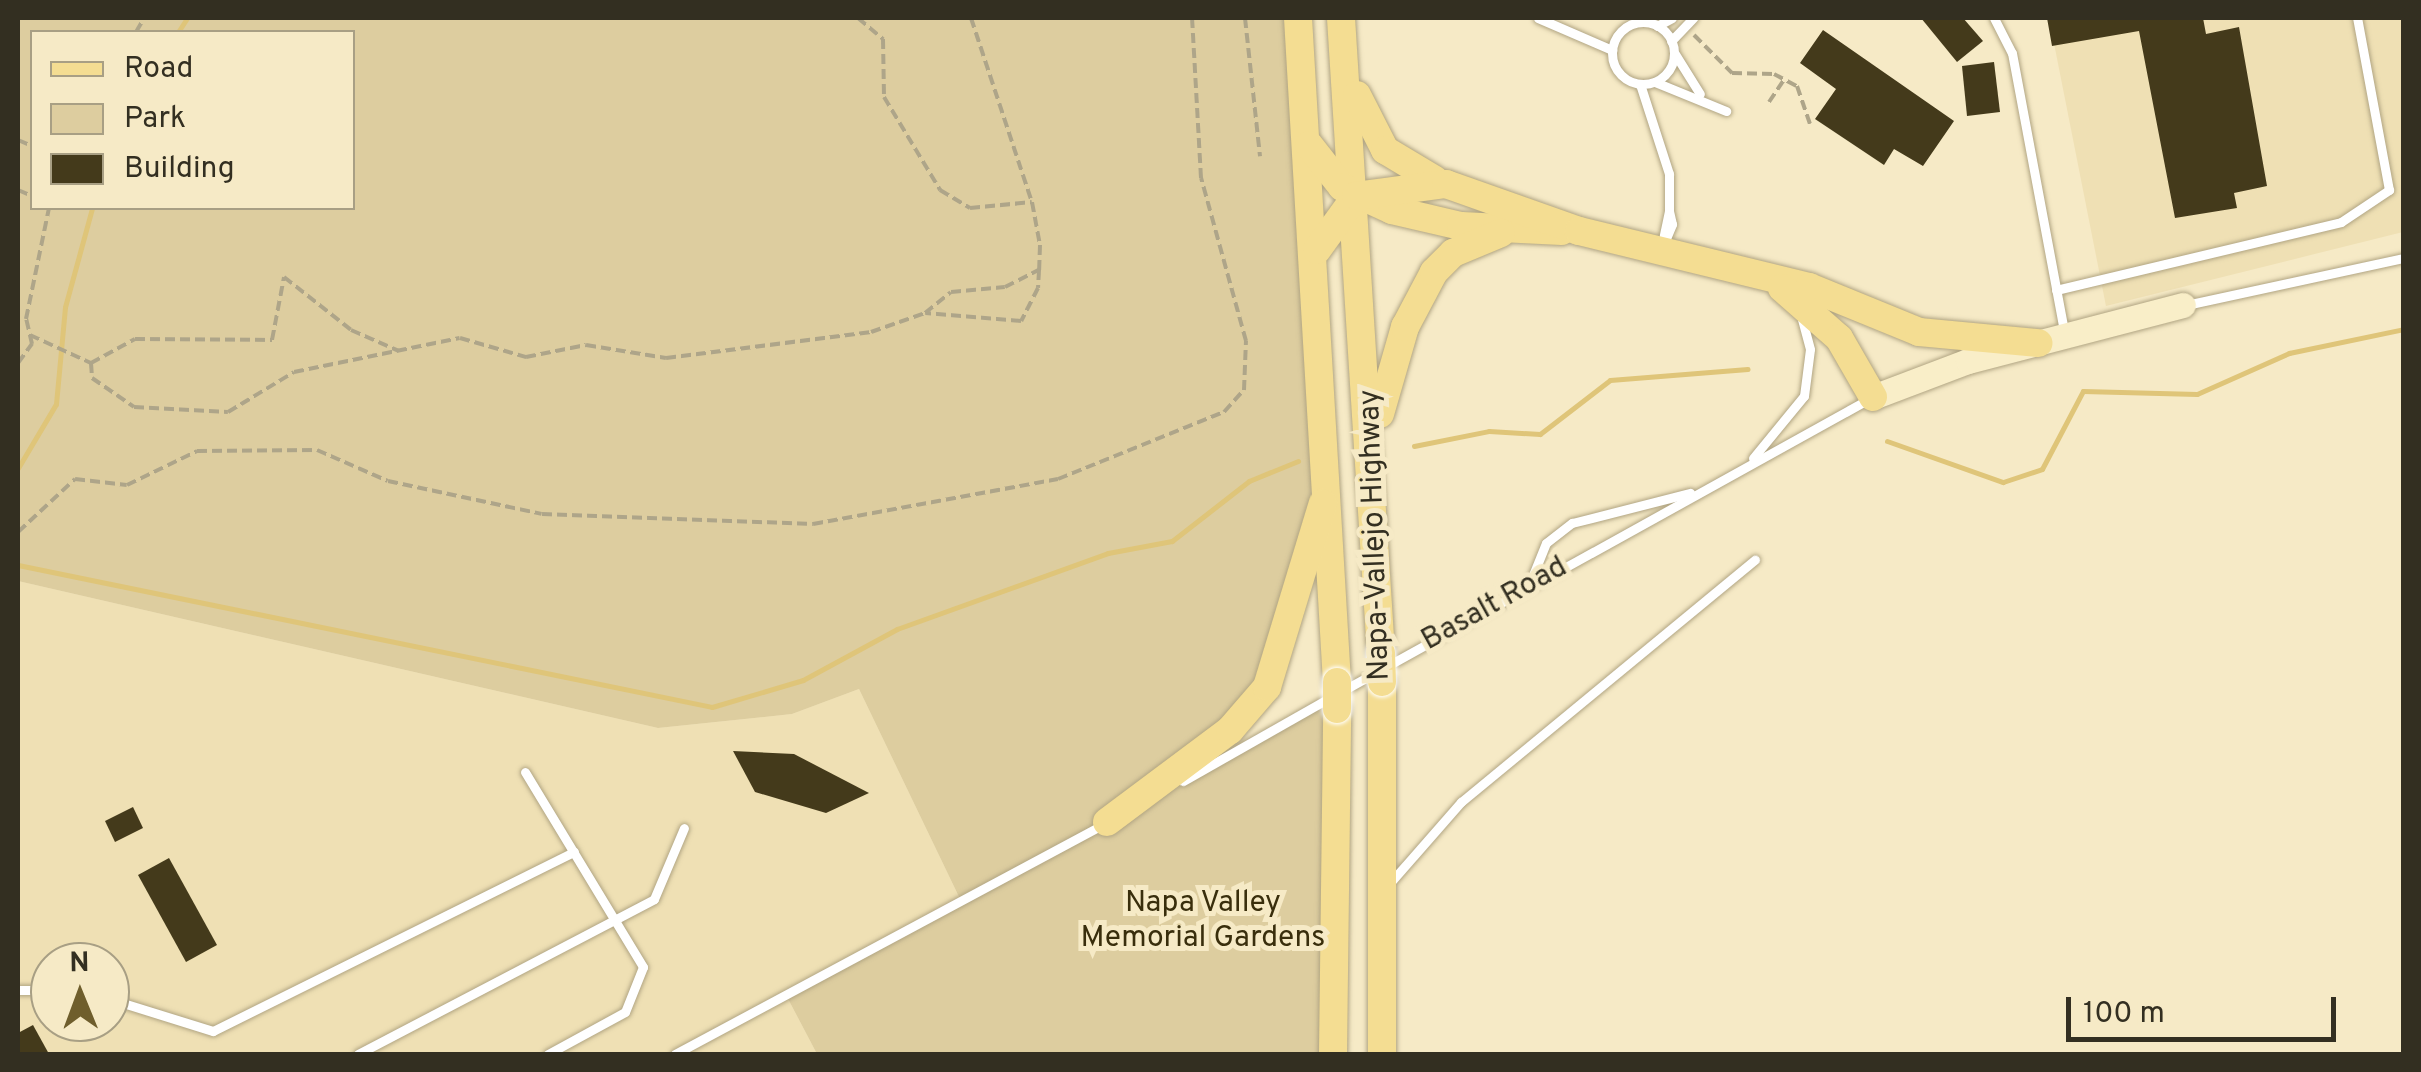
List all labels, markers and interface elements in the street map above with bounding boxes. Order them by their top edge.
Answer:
legend [30,30,355,210]
text: Road [124,51,193,88]
text: Park [124,101,186,138]
text: Building [124,151,235,188]
street label: Napa-Vallejo Highway [1353,389,1399,681]
street label: Basalt Road [1416,550,1574,660]
park label: Napa Valley Memorial Gardens [1081,886,1325,956]
north arrow [30,942,130,1042]
text: N [69,946,90,982]
scale bar [2071,977,2341,1039]
text: 100 m [2083,996,2165,1033]

